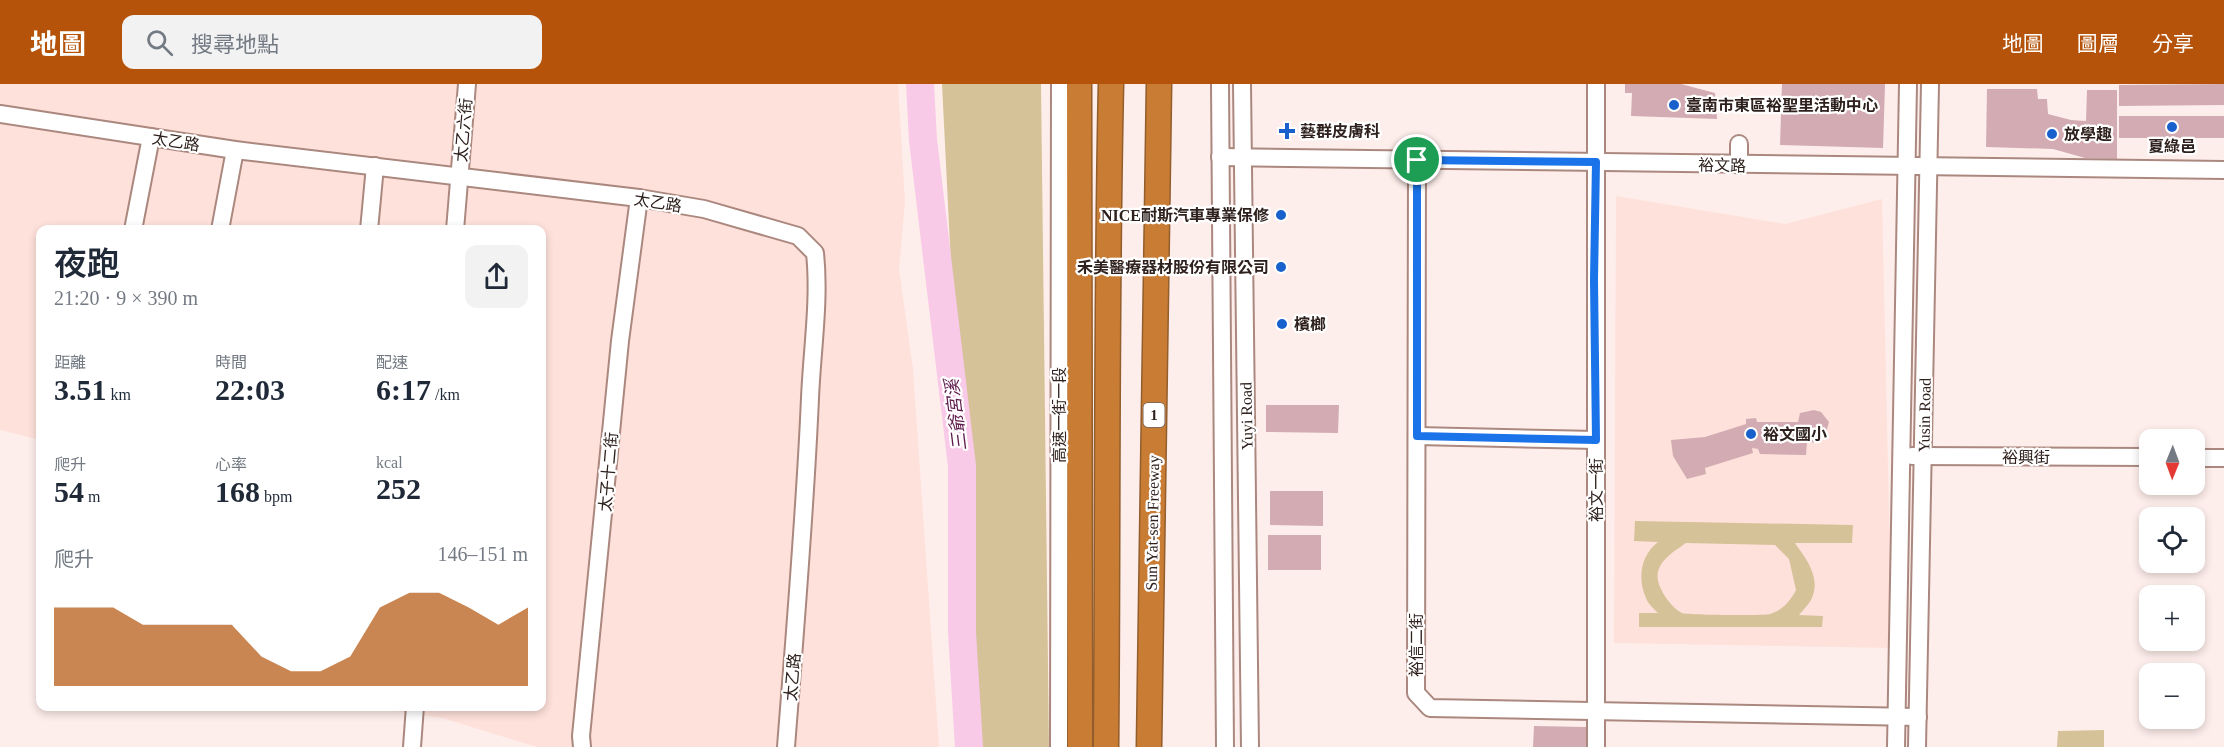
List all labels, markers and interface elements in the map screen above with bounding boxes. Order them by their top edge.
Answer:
search box [122,15,542,69]
icon: search [143,26,176,59]
text: 地圖 [30,29,86,60]
text: 搜尋地點 [191,32,279,57]
text: 地圖 [2002,32,2044,56]
text: 圖層 [2077,32,2119,56]
text: 分享 [2152,32,2194,56]
street label: 太乙六街 [452,97,475,163]
place label: 臺南市東區裕聖里活動中心 [1686,97,1878,114]
marker: 臺南市東區裕聖里活動中心 [1667,98,1681,112]
marker: 夏綠邑 [2165,120,2179,134]
marker: 藝群皮膚科 [1278,122,1296,140]
place label: 藝群皮膚科 [1300,123,1380,140]
place label: 放學趣 [2064,126,2112,143]
marker: 放學趣 [2045,127,2059,141]
street label: 太乙路 [151,129,201,154]
pin [1391,134,1442,185]
place label: 夏綠邑 [2148,138,2196,155]
icon: arrive [1400,143,1433,176]
street label: 裕文路 [1698,157,1746,174]
street label: 太乙路 [633,190,683,215]
place label: NICE耐斯汽車專業保修 [1101,206,1269,224]
marker: NICE耐斯汽車專業保修 [1274,208,1288,222]
button: share [465,245,528,308]
text: 夜跑 [54,246,120,282]
place label: 禾美醫療器材股份有限公司 [1077,258,1269,276]
marker: 禾美醫療器材股份有限公司 [1274,260,1288,274]
text: 21:20 · 9 × 390 m [54,287,198,309]
place label: 檳榔 [1294,315,1326,333]
marker: 檳榔 [1275,317,1289,331]
text: 距離 [54,354,86,371]
text: 時間 [215,354,247,371]
text: 配速 [376,354,408,371]
street label: 高速一街一段 [1051,367,1068,463]
text: 3.51 [54,373,107,406]
text: 22:03 [215,373,285,406]
text: 6:17 [376,373,431,406]
water label: 三爺宮溪 [941,375,970,452]
street label: Yusin Road [1915,378,1934,452]
street label: Yuyi Road [1237,382,1257,450]
text: km [107,386,131,403]
text: /km [431,386,460,403]
road number: 1 [1144,403,1164,427]
place label: 裕文國小 [1763,426,1827,443]
marker: 裕文國小 [1744,427,1758,441]
north arrow [2139,429,2205,495]
map controls [2139,429,2205,729]
street label: 太子十二街 [597,431,620,513]
street label: 裕興街 [2002,449,2050,466]
text: kcal [376,454,403,471]
street label: Sun Yat-sen Freeway [1143,455,1163,591]
text: 爬升 [54,456,86,473]
text: 心率 [215,456,247,473]
street label: 裕文一街 [1588,458,1605,522]
text: 252 [376,472,421,505]
text: 54 [54,475,84,508]
text: 168 [215,475,260,508]
text: m [84,488,100,505]
text: bpm [260,488,292,505]
button: locate [2139,507,2205,573]
text: 146–151 m [437,543,528,565]
text: 爬升 [54,548,94,570]
button: + [2139,585,2205,651]
street label: 裕信二街 [1408,613,1425,677]
street label: 太乙路 [782,652,803,702]
button: − [2139,663,2205,729]

